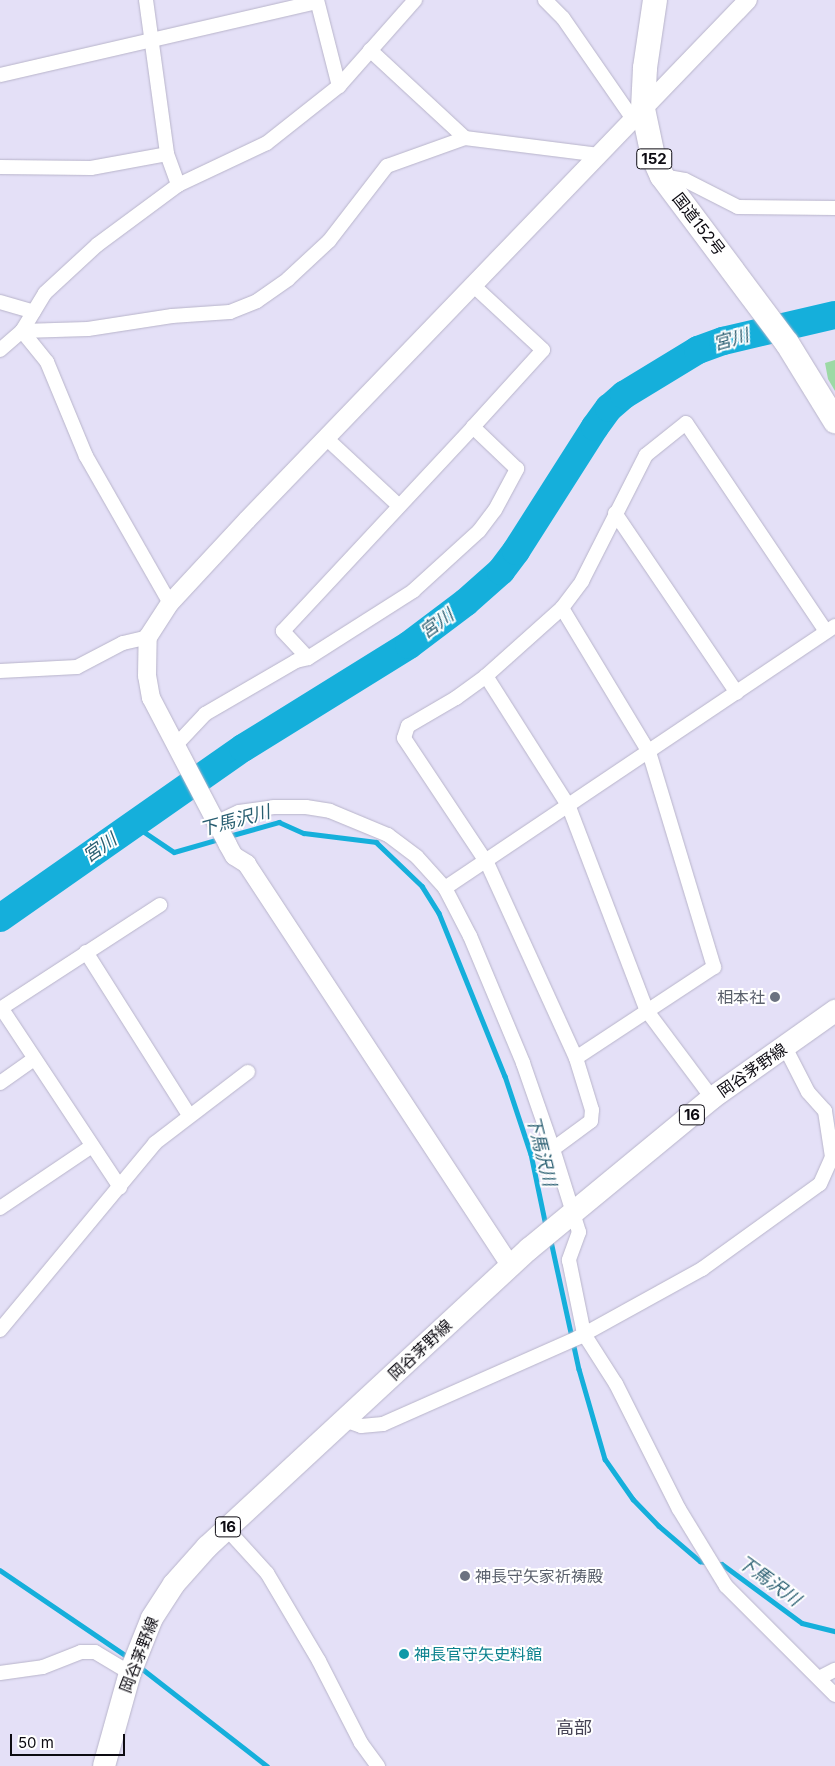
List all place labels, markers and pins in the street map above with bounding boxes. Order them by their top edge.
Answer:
place label: 相本社 [717,987,765,1007]
marker: 相本社 [769,991,781,1003]
place label: 神長守矢家祈祷殿 [475,1566,603,1586]
marker: 神長守矢家祈祷殿 [459,1570,471,1582]
place label: 神長官守矢史料館 [414,1644,542,1664]
marker: 神長官守矢史料館 [398,1648,410,1660]

